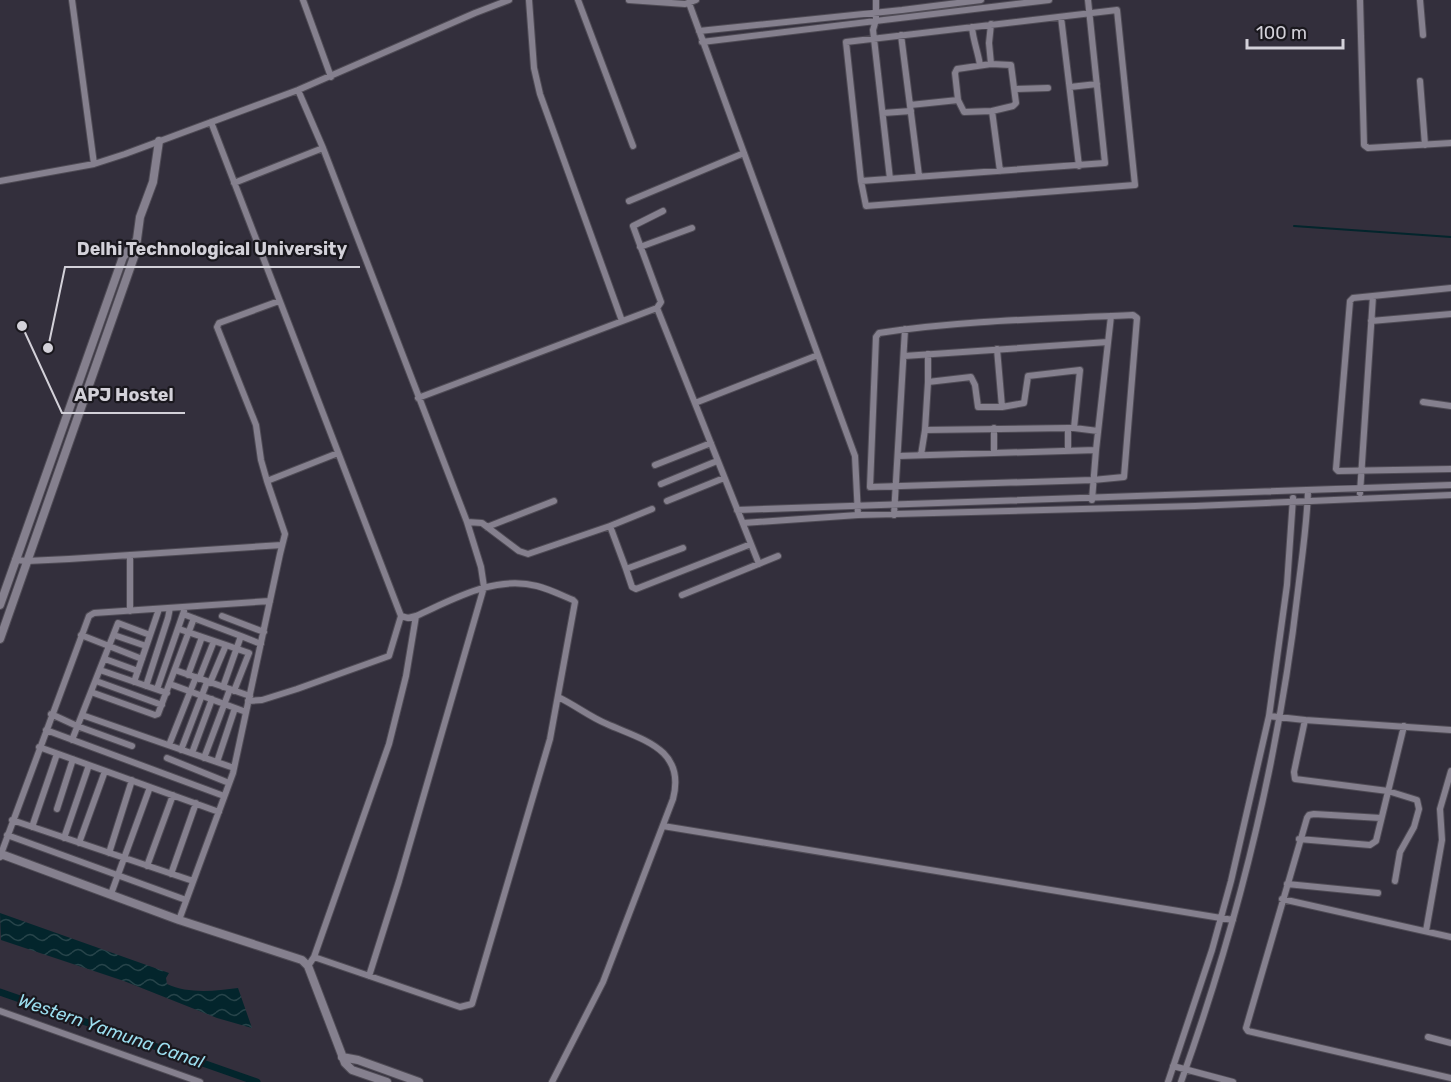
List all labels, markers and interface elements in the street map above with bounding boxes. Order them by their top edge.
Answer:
scale bar [1247,12,1343,50]
text: 100 m [1256,22,1307,44]
callout: Delhi Technological University [65,231,360,267]
text: Delhi Technological University [77,238,348,260]
callout: APJ Hostel [62,377,185,413]
text: APJ Hostel [74,384,174,406]
water label: Western Yamuna Canal [15,989,207,1073]

